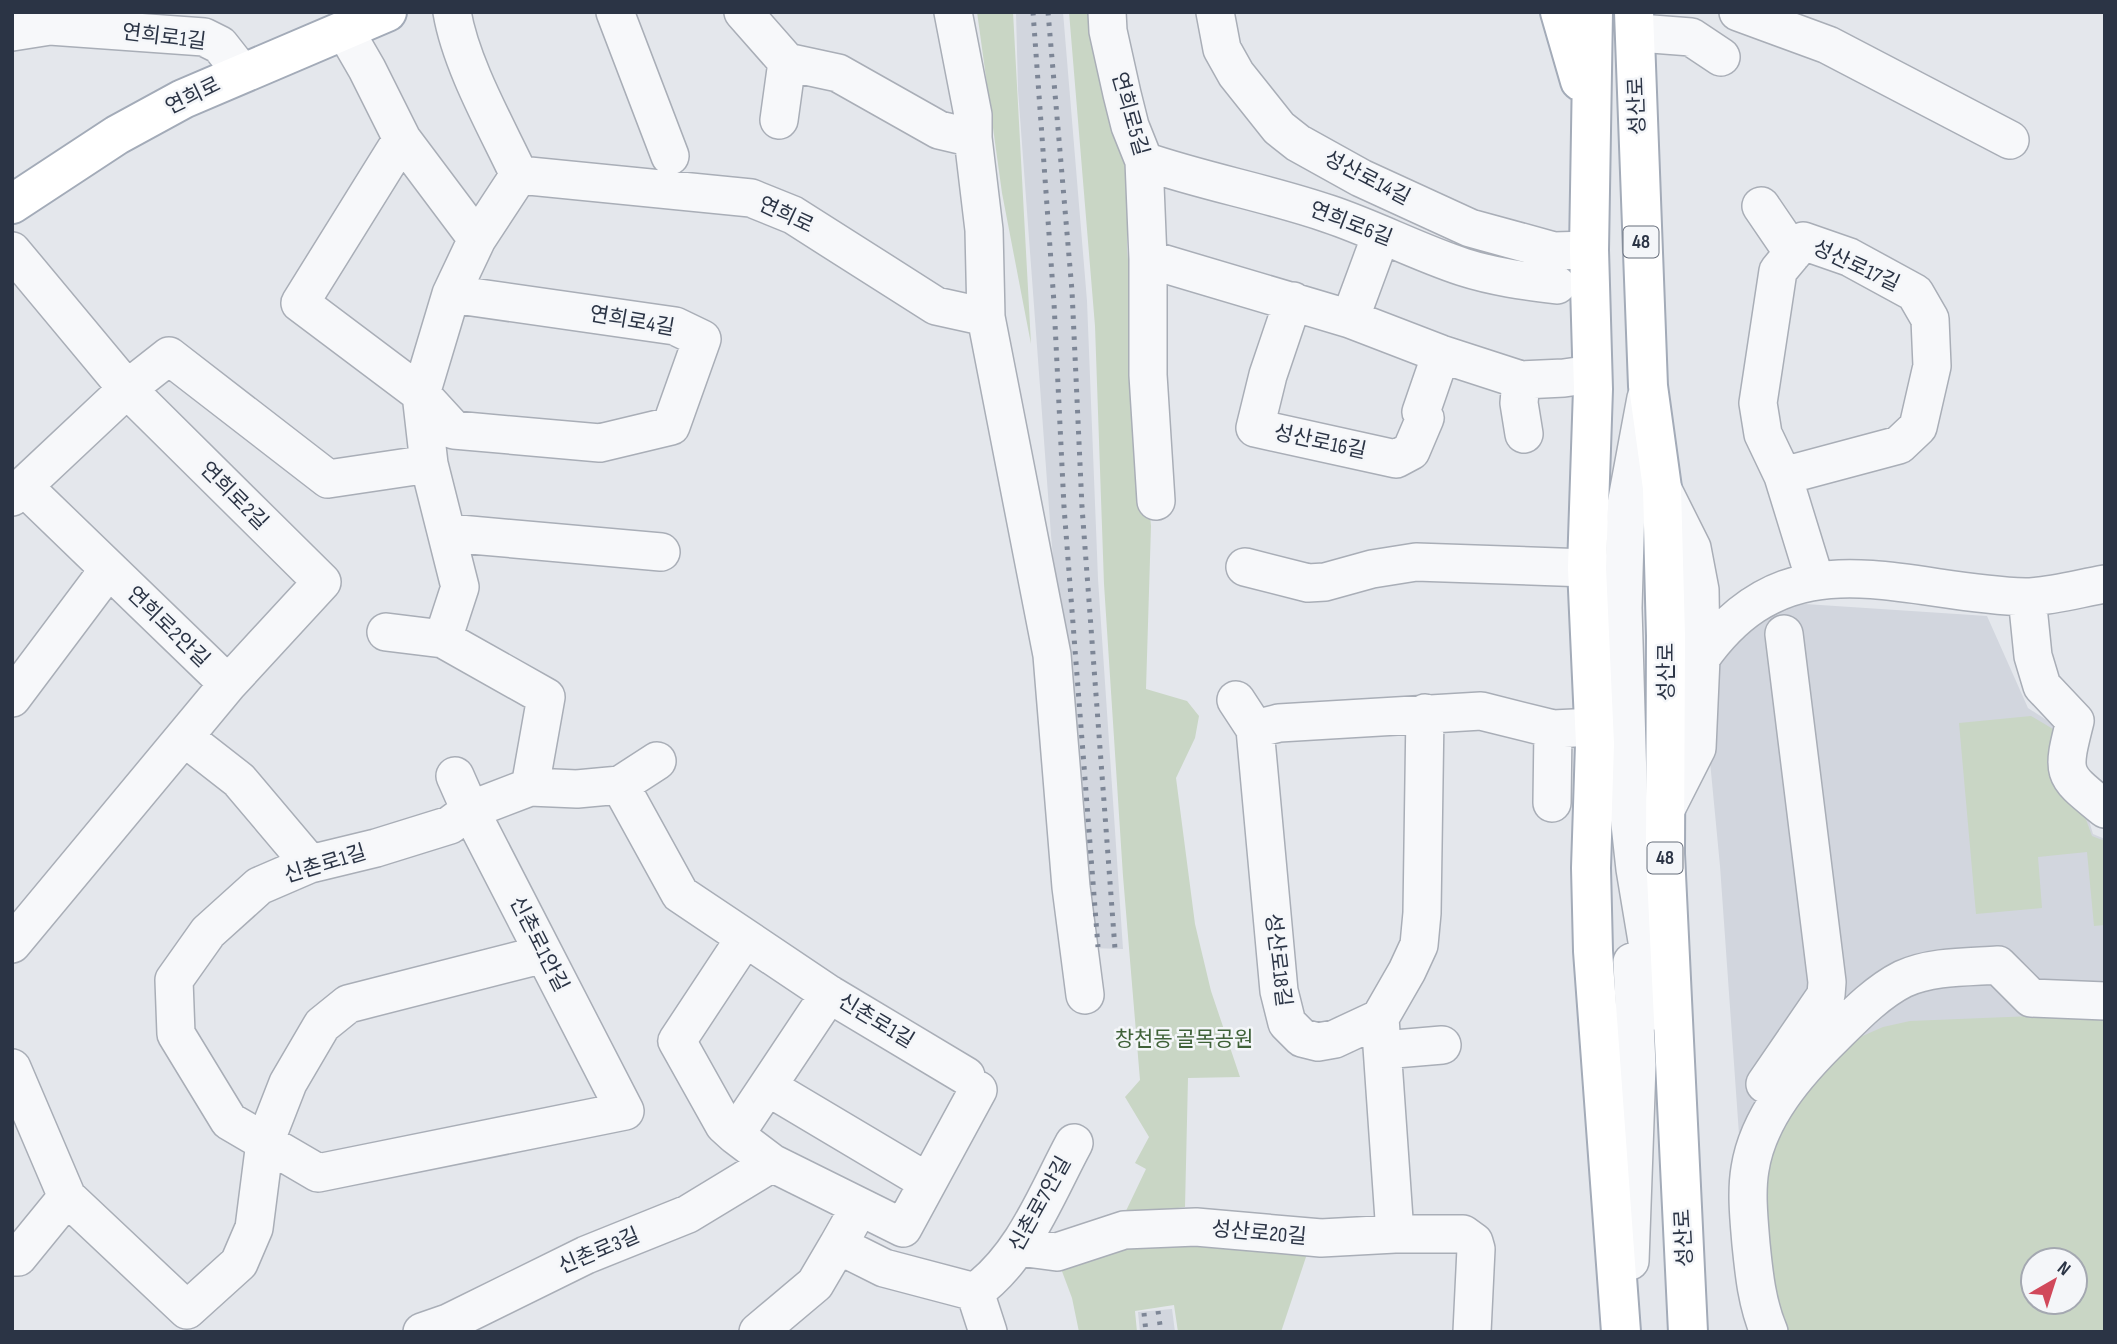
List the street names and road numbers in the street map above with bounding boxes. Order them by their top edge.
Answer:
street label: 연희로1길 [120,19,208,55]
street label: 연희로5길 [1106,69,1154,159]
street label: 연희로 [161,72,225,120]
street label: 성산로 [1623,77,1651,135]
street label: 성산로14길 [1320,146,1414,210]
street label: 연희로 [754,191,818,239]
street label: 연희로6길 [1306,197,1396,251]
road number: 48 [1624,226,1658,258]
street label: 성산로17길 [1809,235,1903,297]
street label: 연희로4길 [587,301,677,341]
street label: 성산로16길 [1272,420,1368,464]
street label: 연희로2길 [195,457,273,535]
street label: 연희로2안길 [121,581,215,673]
street label: 성산로 [1654,643,1679,701]
street label: 신촌로1길 [281,840,369,888]
road number: 48 [1648,842,1682,874]
street label: 신촌로1안길 [504,892,574,996]
street label: 성산로18길 [1260,912,1296,1008]
street label: 신촌로1길 [833,988,919,1054]
street label: 신촌로7안길 [1004,1152,1076,1256]
street label: 성산로 [1670,1208,1698,1268]
street label: 성산로20길 [1210,1216,1308,1250]
street label: 신촌로3길 [554,1223,644,1279]

